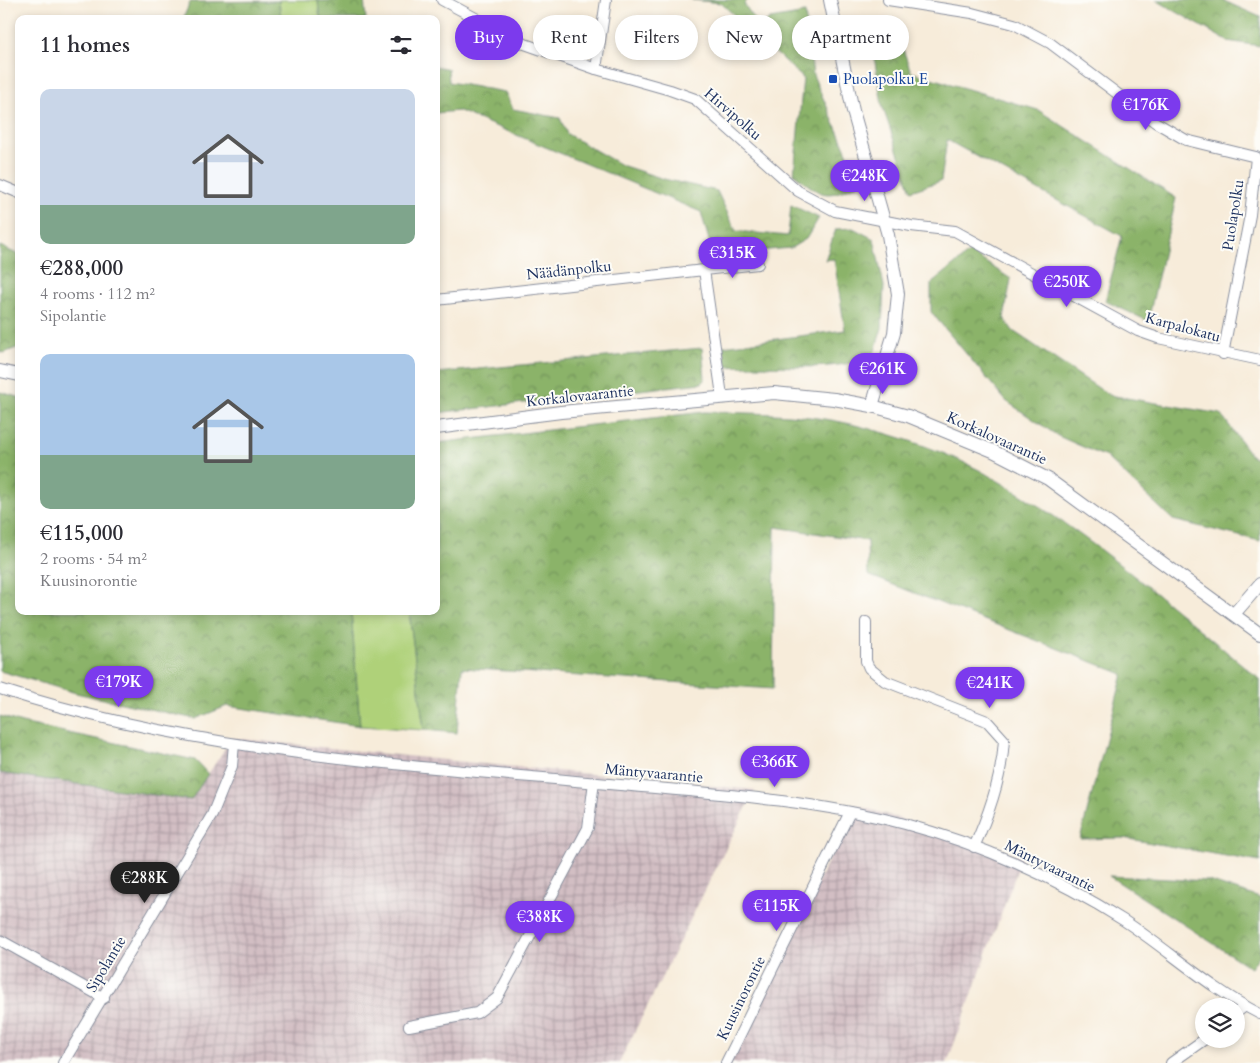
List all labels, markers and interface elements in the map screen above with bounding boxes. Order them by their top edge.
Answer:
chip: Buy [455,15,523,60]
chip: Rent [533,15,605,60]
chip: Filters [615,15,698,60]
chip: New [708,15,782,60]
chip: Apartment [792,15,909,60]
text: 11 homes [40,31,130,60]
icon: filters [387,31,415,59]
place label: Puolapolku E [843,69,928,89]
marker: Puolapolku E [827,73,839,85]
street label: Hirvipolku [700,83,766,145]
pin: €176K [1111,88,1181,131]
text: €176K [1122,94,1170,116]
icon: home [183,121,273,211]
pin: €248K [830,160,900,202]
text: €248K [841,165,889,187]
street label: Puolapolku [1218,178,1248,252]
pin: €315K [698,236,768,279]
text: €315K [709,242,757,264]
text: €288,000 [40,254,123,283]
street label: Näädänpolku [526,256,612,284]
pin: €250K [1032,266,1102,308]
text: €250K [1043,271,1091,293]
text: 4 rooms · 112 m² [40,283,155,305]
text: Sipolantie [40,305,107,327]
street label: Karpalokatu [1143,307,1223,347]
pin: €261K [848,352,918,395]
text: €261K [859,358,907,380]
street label: Korkalovaarantie [525,380,635,412]
icon: home [183,386,273,476]
street label: Korkalovaarantie [944,407,1051,469]
text: €115,000 [40,519,123,548]
text: 2 rooms · 54 m² [40,548,147,570]
text: Kuusinorontie [40,570,137,592]
pin: €179K [84,666,154,708]
pin: €241K [955,666,1025,709]
text: €179K [95,671,143,693]
text: €241K [966,672,1014,694]
pin: €366K [740,746,810,788]
text: €366K [751,751,799,773]
street label: Mäntyvaarantie [604,759,704,787]
street label: Mäntyvaarantie [1001,835,1099,897]
pin: €288K [110,862,180,904]
text: €288K [121,867,169,889]
pin: €115K [742,890,812,932]
text: €115K [753,895,801,917]
pin: €388K [505,900,575,943]
text: €388K [516,906,564,928]
street label: Sipolantie [81,932,131,996]
street label: Kuusinorontie [712,952,770,1043]
map controls [1195,998,1245,1048]
button: layers [1195,998,1245,1048]

